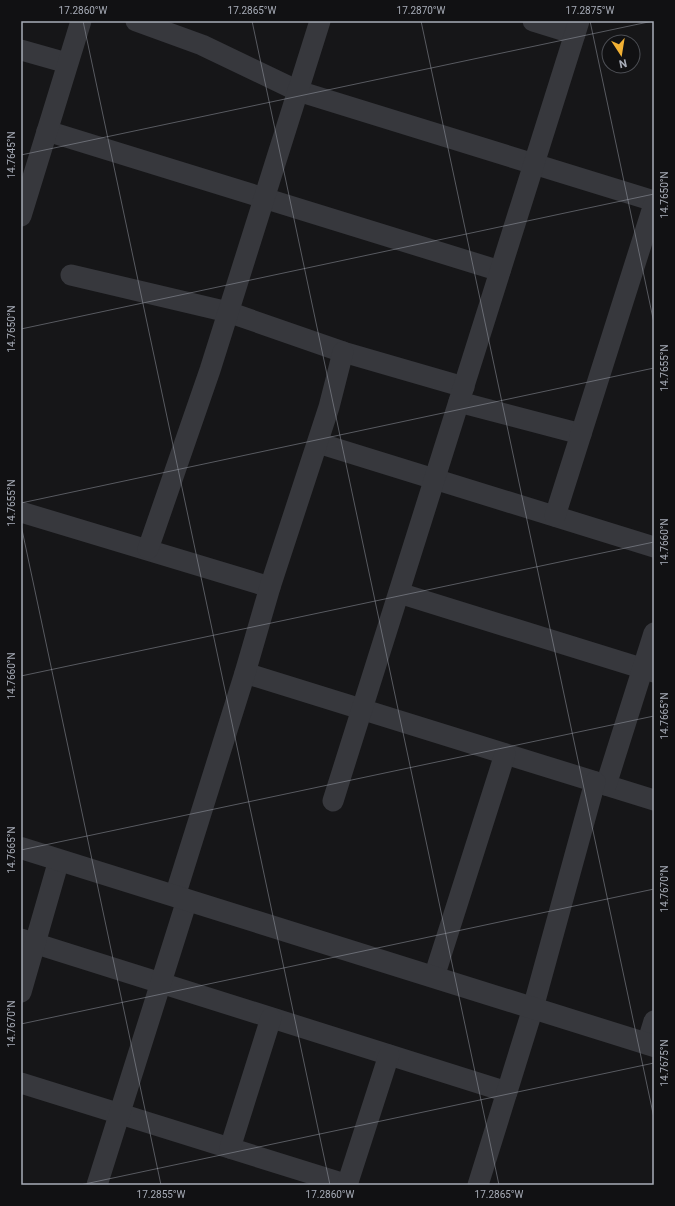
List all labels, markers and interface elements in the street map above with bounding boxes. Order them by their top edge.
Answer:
text: 17.2860°W [59,5,108,16]
text: 17.2865°W [228,5,277,16]
text: 17.2870°W [397,5,446,16]
text: 17.2875°W [566,5,615,16]
north arrow [601,34,641,74]
text: N [618,56,628,71]
text: 14.7645°N [6,131,17,179]
text: 14.7650°N [659,171,670,219]
text: 14.7650°N [6,305,17,353]
text: 14.7655°N [659,344,670,392]
text: 14.7655°N [6,479,17,527]
text: 14.7660°N [659,518,670,566]
text: 14.7660°N [6,652,17,700]
text: 14.7665°N [659,692,670,740]
text: 14.7665°N [6,826,17,874]
text: 14.7670°N [659,865,670,913]
text: 14.7670°N [6,1000,17,1048]
text: 14.7675°N [659,1039,670,1087]
text: 17.2855°W [137,1189,186,1200]
text: 17.2860°W [306,1189,355,1200]
text: 17.2865°W [475,1189,524,1200]

